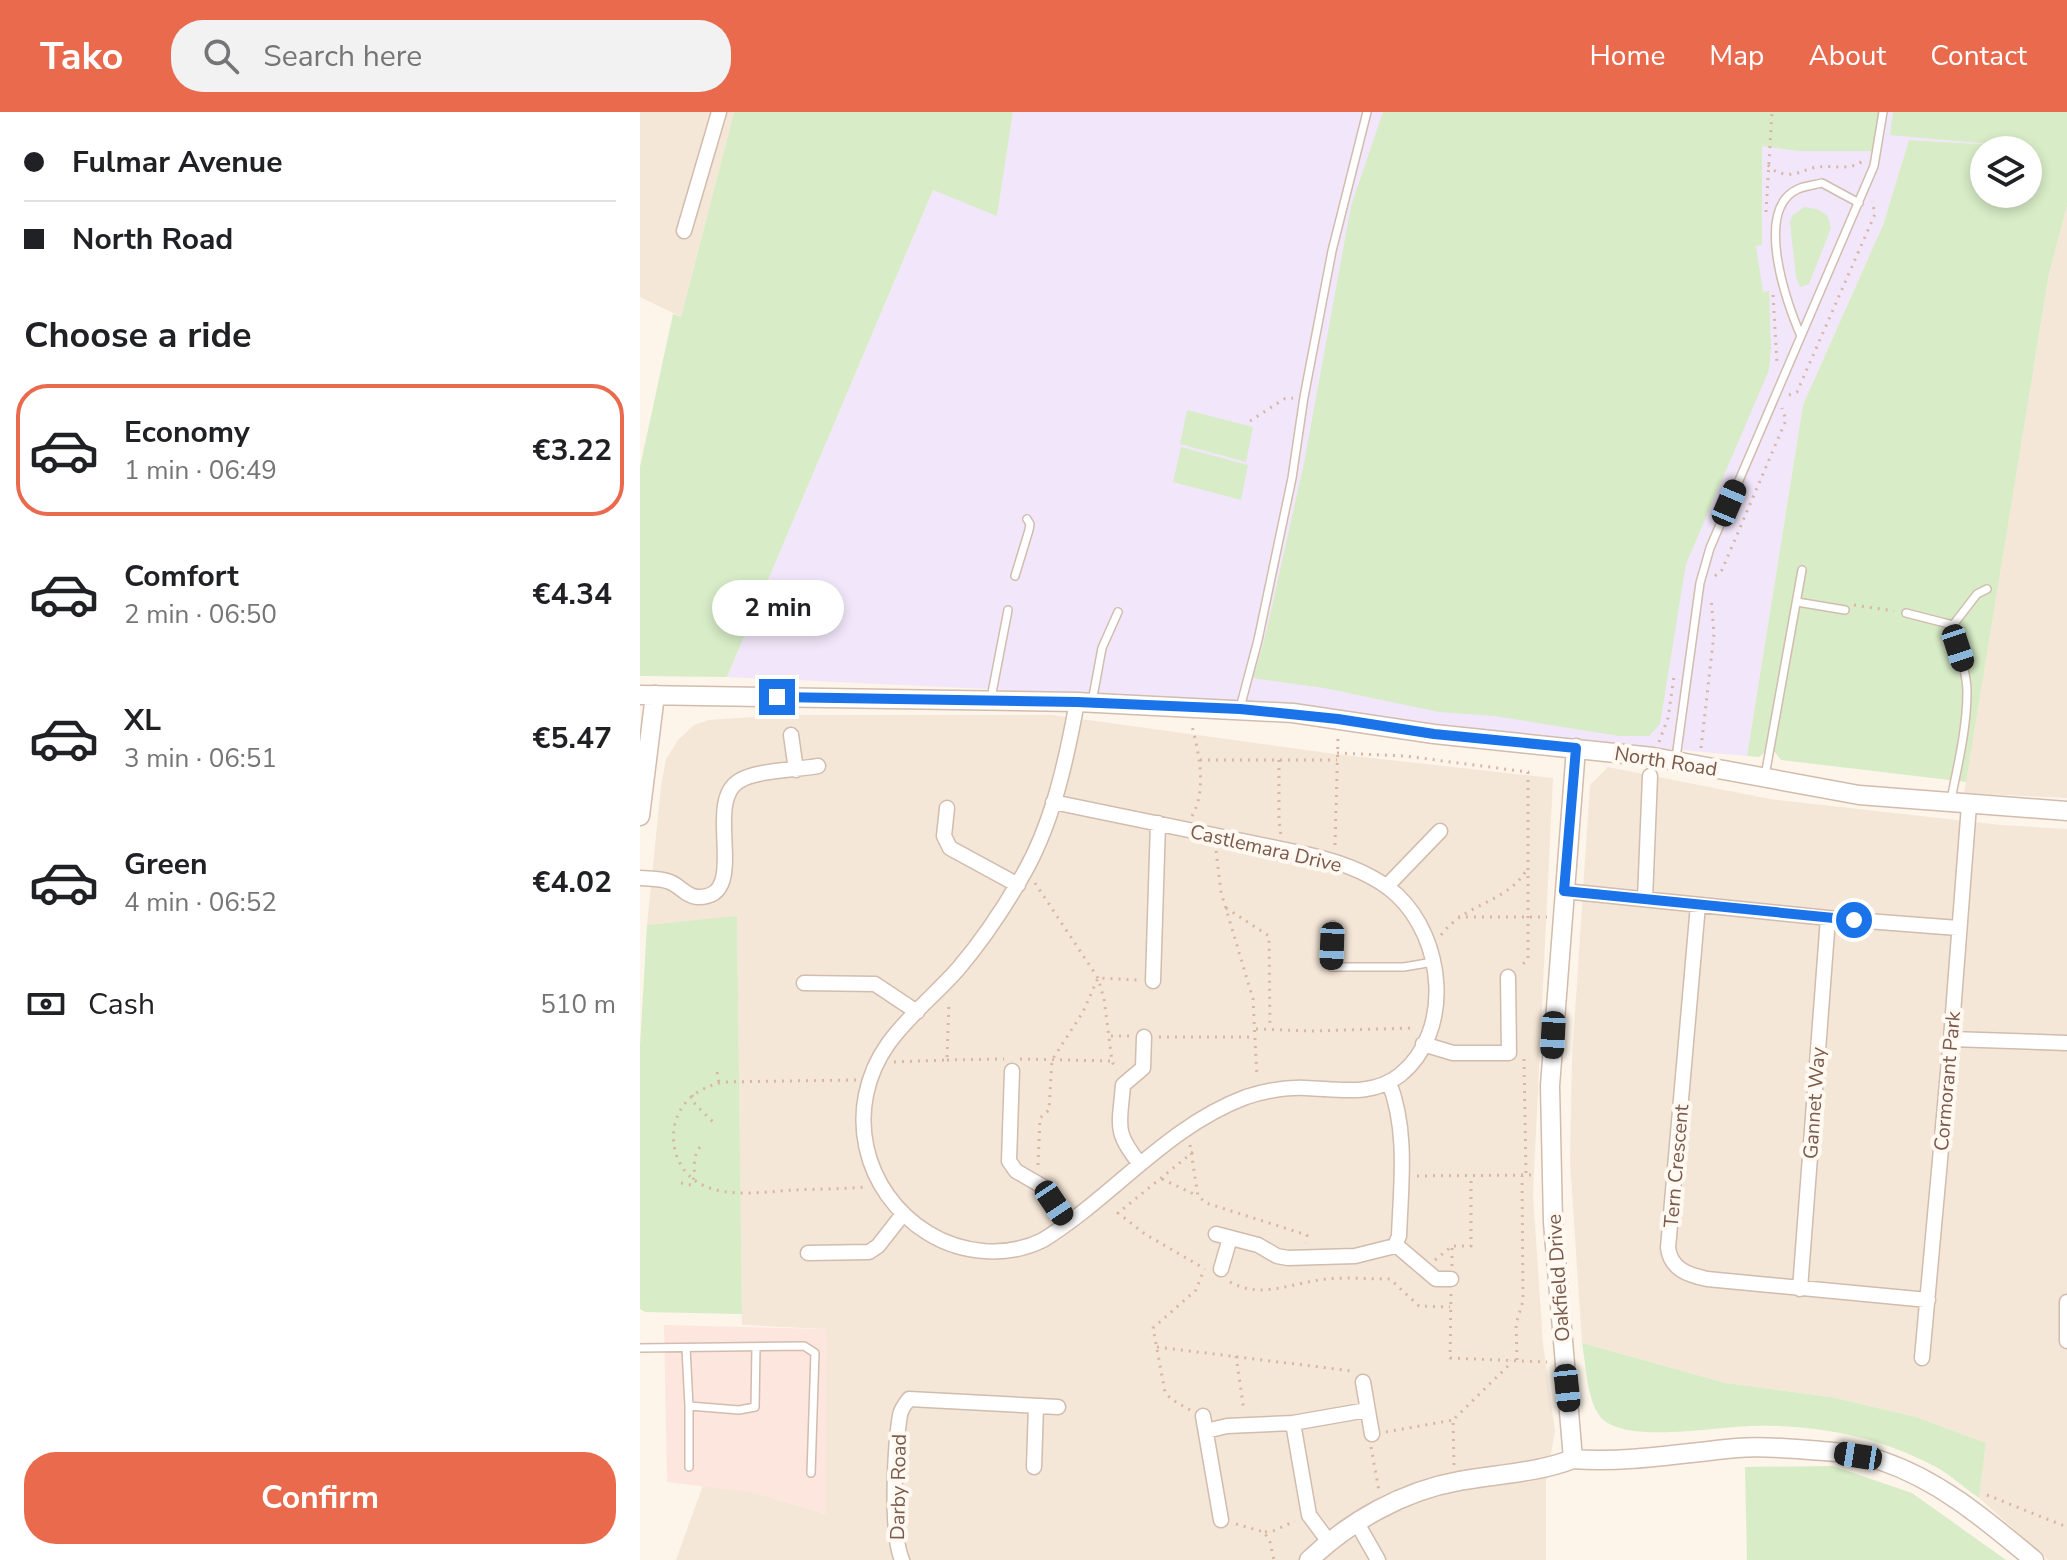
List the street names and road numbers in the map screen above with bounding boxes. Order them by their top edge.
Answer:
street label: North Road [1613,740,1719,783]
street label: Castlemara Drive [1187,818,1344,879]
street label: Cormorant Park [1928,1009,1967,1152]
street label: Gannet Way [1797,1045,1832,1160]
street label: Tern Crescent [1658,1102,1695,1229]
street label: Oakfield Drive [1541,1213,1576,1343]
street label: Darby Road [884,1434,913,1540]

